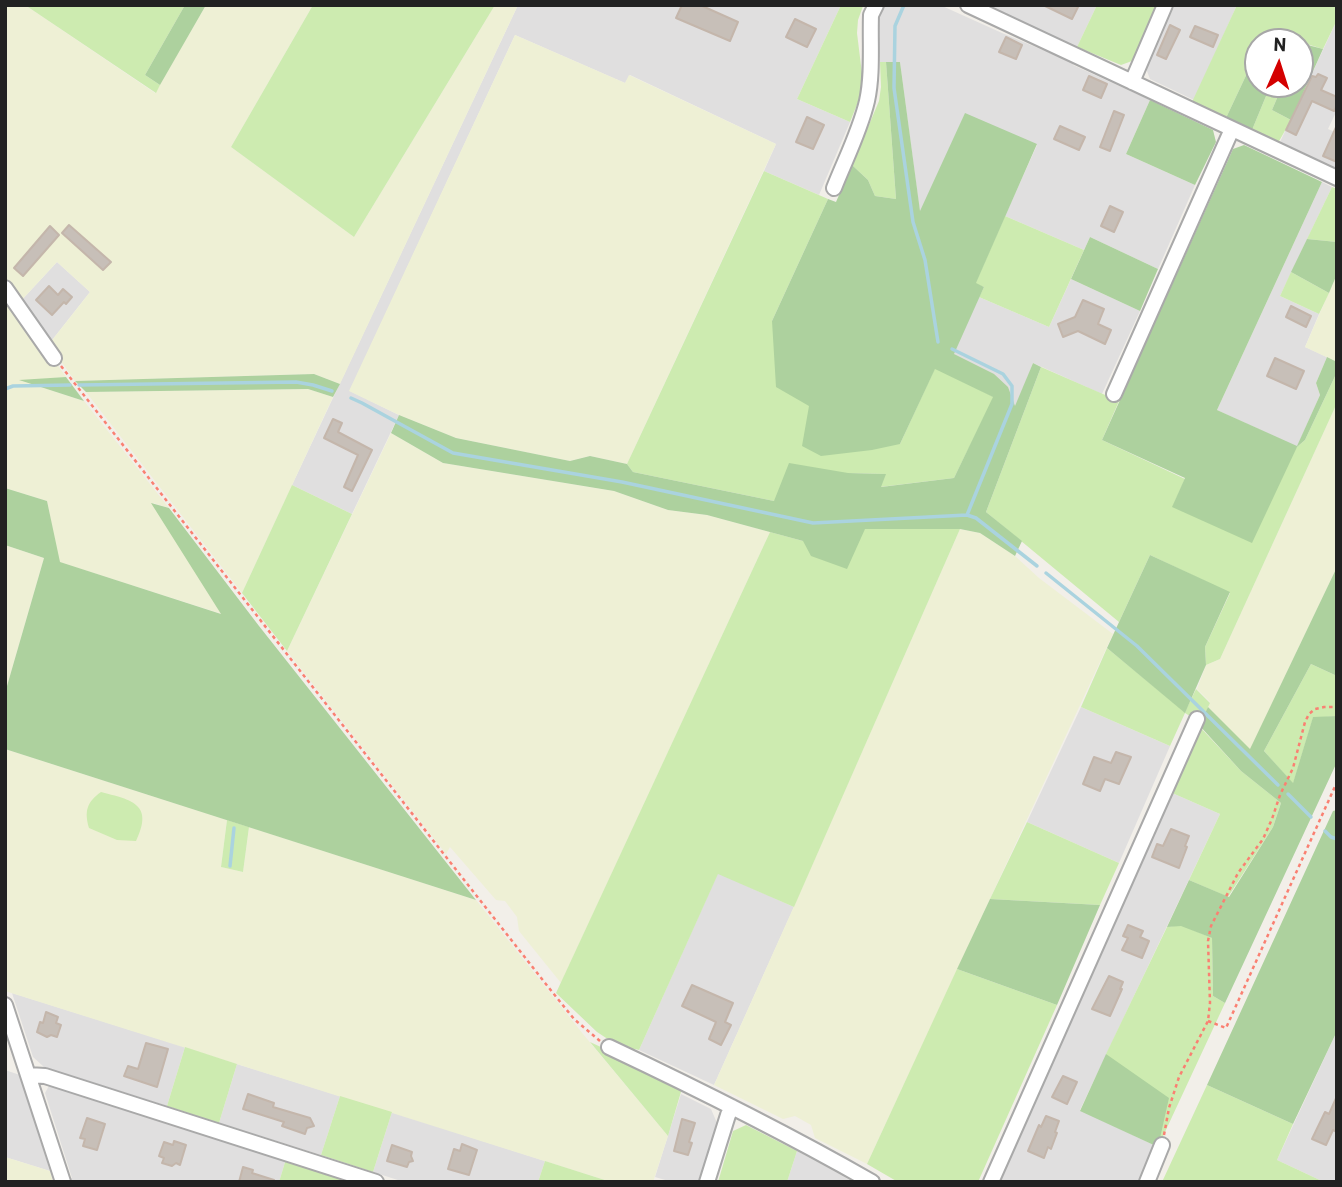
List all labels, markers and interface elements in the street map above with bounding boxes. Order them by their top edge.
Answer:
north arrow [1244,28,1314,98]
text: N [1273,32,1287,55]

